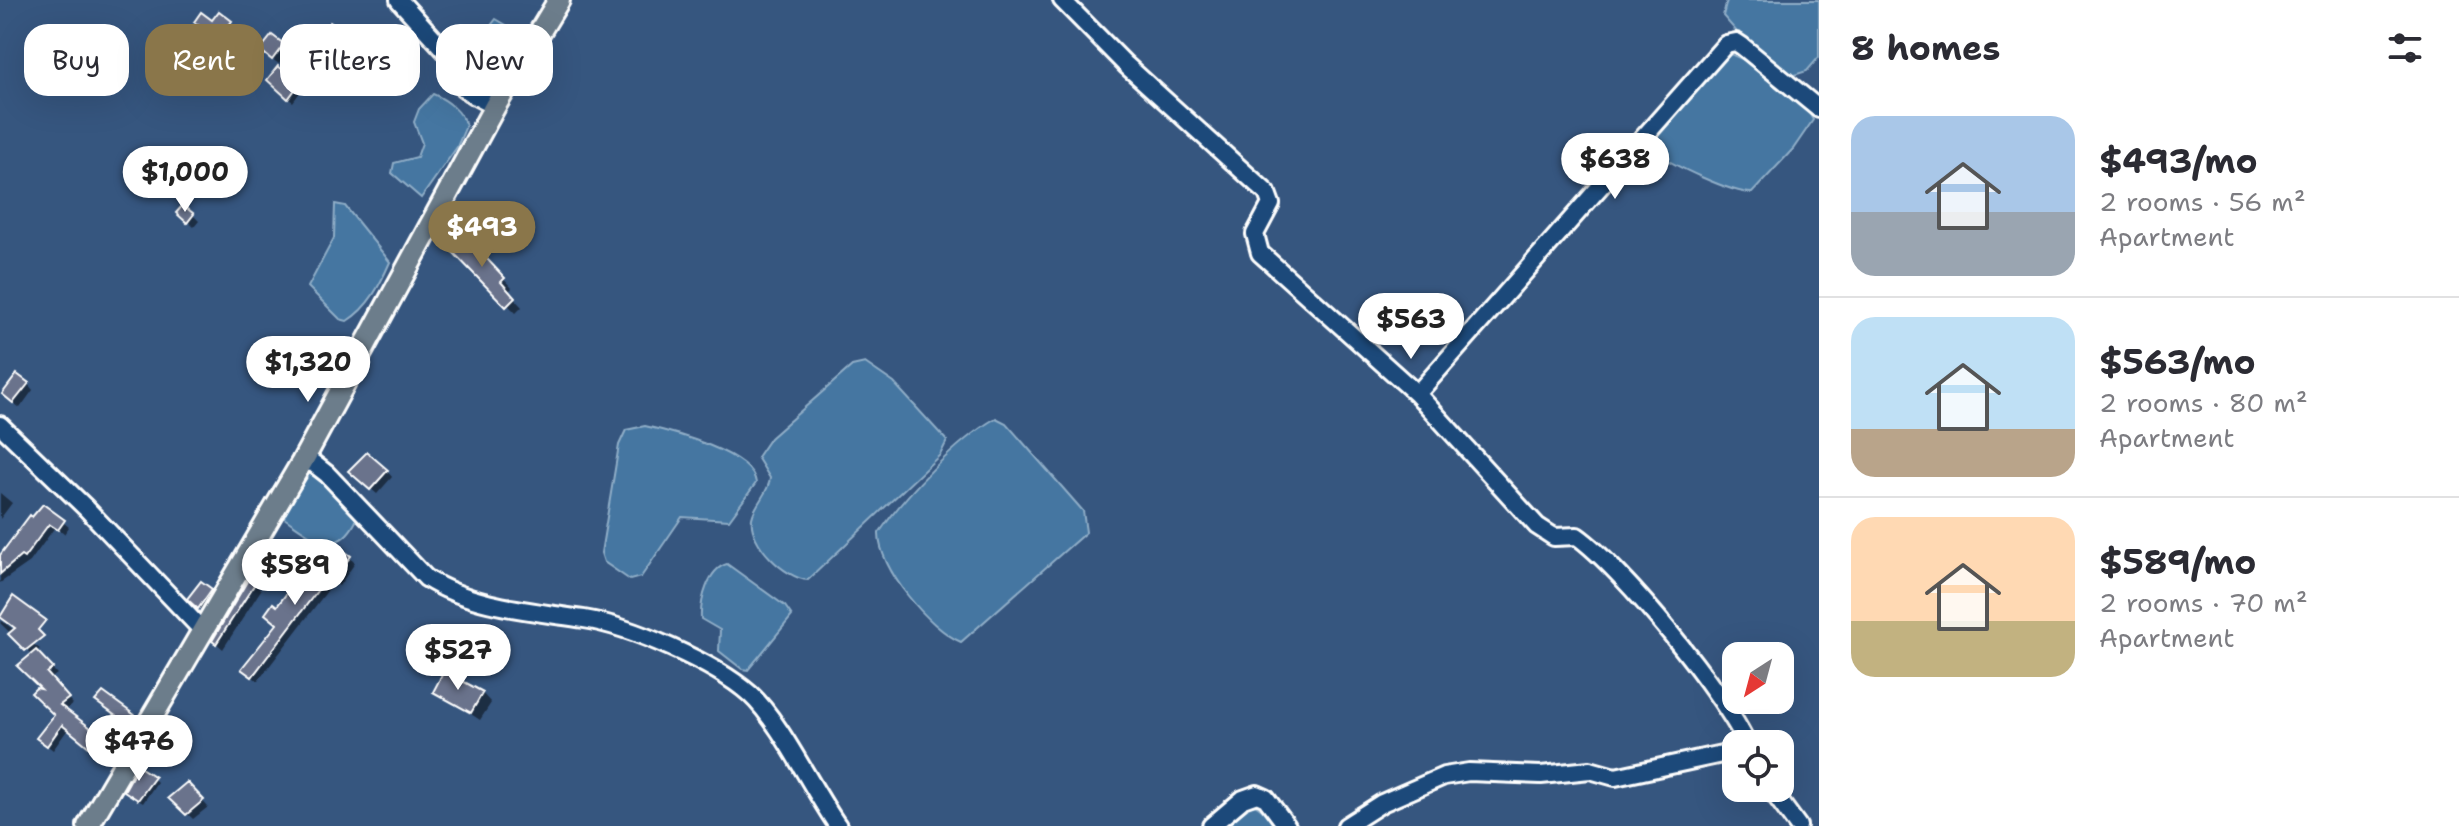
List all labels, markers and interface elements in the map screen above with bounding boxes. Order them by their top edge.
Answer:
chip: Buy [24,24,129,96]
chip: Rent [145,24,264,96]
chip: Filters [280,24,420,96]
chip: New [436,24,553,96]
text: 8 homes [1851,25,2000,71]
icon: filters [2383,26,2427,70]
pin: $638 [1568,133,1662,201]
text: $493/mo [2099,138,2258,184]
text: $638 [1579,141,1651,176]
pin: $1,000 [120,146,250,214]
icon: home [1915,148,2011,244]
text: $1,000 [141,154,229,189]
text: 2 rooms · 56 m² [2099,184,2306,219]
pin: $493 [435,201,529,269]
text: $493 [446,209,518,244]
text: Apartment [2099,219,2235,254]
pin: $563 [1364,293,1458,361]
text: $563 [1376,301,1446,336]
pin: $1,320 [243,336,373,404]
text: $563/mo [2099,339,2256,385]
text: $1,320 [264,344,352,379]
icon: home [1915,349,2011,445]
text: 2 rooms · 80 m² [2099,385,2308,420]
text: Apartment [2099,420,2235,455]
pin: $589 [248,539,342,607]
text: $589/mo [2099,539,2256,585]
text: $589 [260,547,330,582]
icon: home [1915,549,2011,645]
text: 2 rooms · 70 m² [2099,585,2308,620]
text: Apartment [2099,620,2235,655]
pin: $527 [411,624,505,692]
text: $527 [424,632,492,667]
north arrow [1722,642,1794,714]
map controls [1722,642,1794,802]
pin: $476 [92,715,186,783]
text: $476 [104,723,174,758]
button: locate [1722,730,1794,802]

